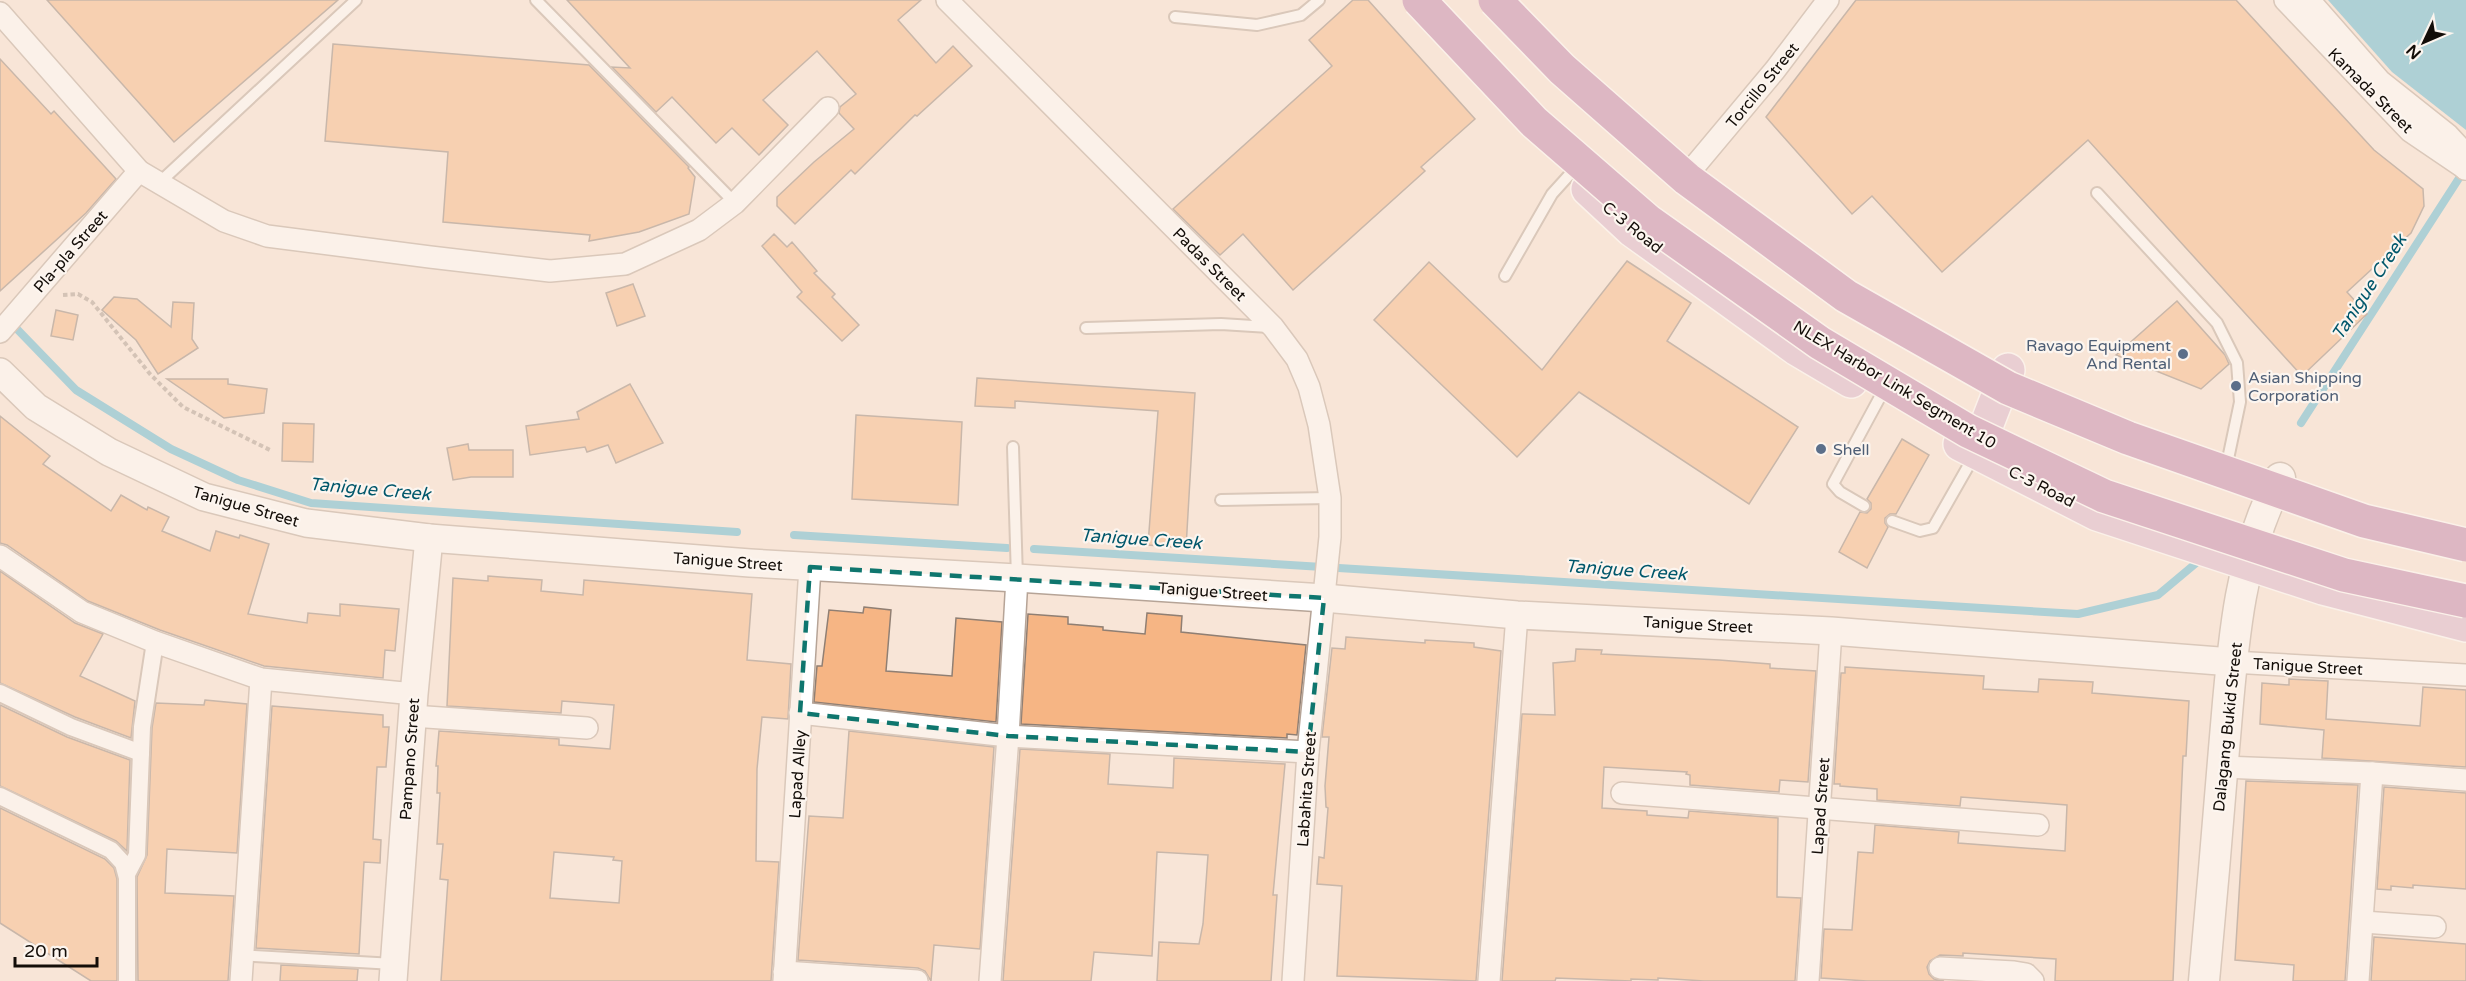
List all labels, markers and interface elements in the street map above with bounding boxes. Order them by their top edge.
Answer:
north arrow [2394,12,2454,72]
street label: Torcillo Street [1722,39,1803,133]
text: N [2402,40,2426,63]
street label: Kamada Street [2323,44,2417,138]
street label: C-3 Road [1598,197,1667,258]
street label: Pla-pla Street [29,206,112,297]
street label: Padas Street [1168,224,1250,306]
water label: Tanigue Creek [2327,229,2412,344]
street label: NLEX Harbor Link Segment 10 [1789,316,1999,453]
place label: Ravago Equipment And Rental [2026,336,2171,374]
marker: Ravago Equipment And Rental [2176,347,2190,361]
place label: Asian Shipping Corporation [2248,368,2362,406]
marker: Asian Shipping Corporation [2229,379,2243,393]
place label: Shell [1833,440,1870,460]
marker: Shell [1814,442,1828,456]
street label: C-3 Road [2005,462,2078,512]
water label: Tanigue Creek [309,473,433,505]
street label: Tanigue Street [190,482,301,532]
water label: Tanigue Creek [1080,524,1204,554]
street label: Tanigue Street [672,548,783,576]
water label: Tanigue Creek [1565,555,1689,585]
street label: Tanigue Street [1157,578,1268,606]
street label: Tanigue Street [1643,612,1753,638]
street label: Dalagang Bukid Street [2209,641,2247,813]
street label: Tanigue Street [2253,654,2363,680]
street label: Pampano Street [396,697,424,821]
street label: Lapad Alley [785,729,811,819]
street label: Labahita Street [1293,730,1321,848]
street label: Lapad Street [1808,757,1834,855]
scale bar [15,930,98,968]
text: 20 m [24,940,68,962]

